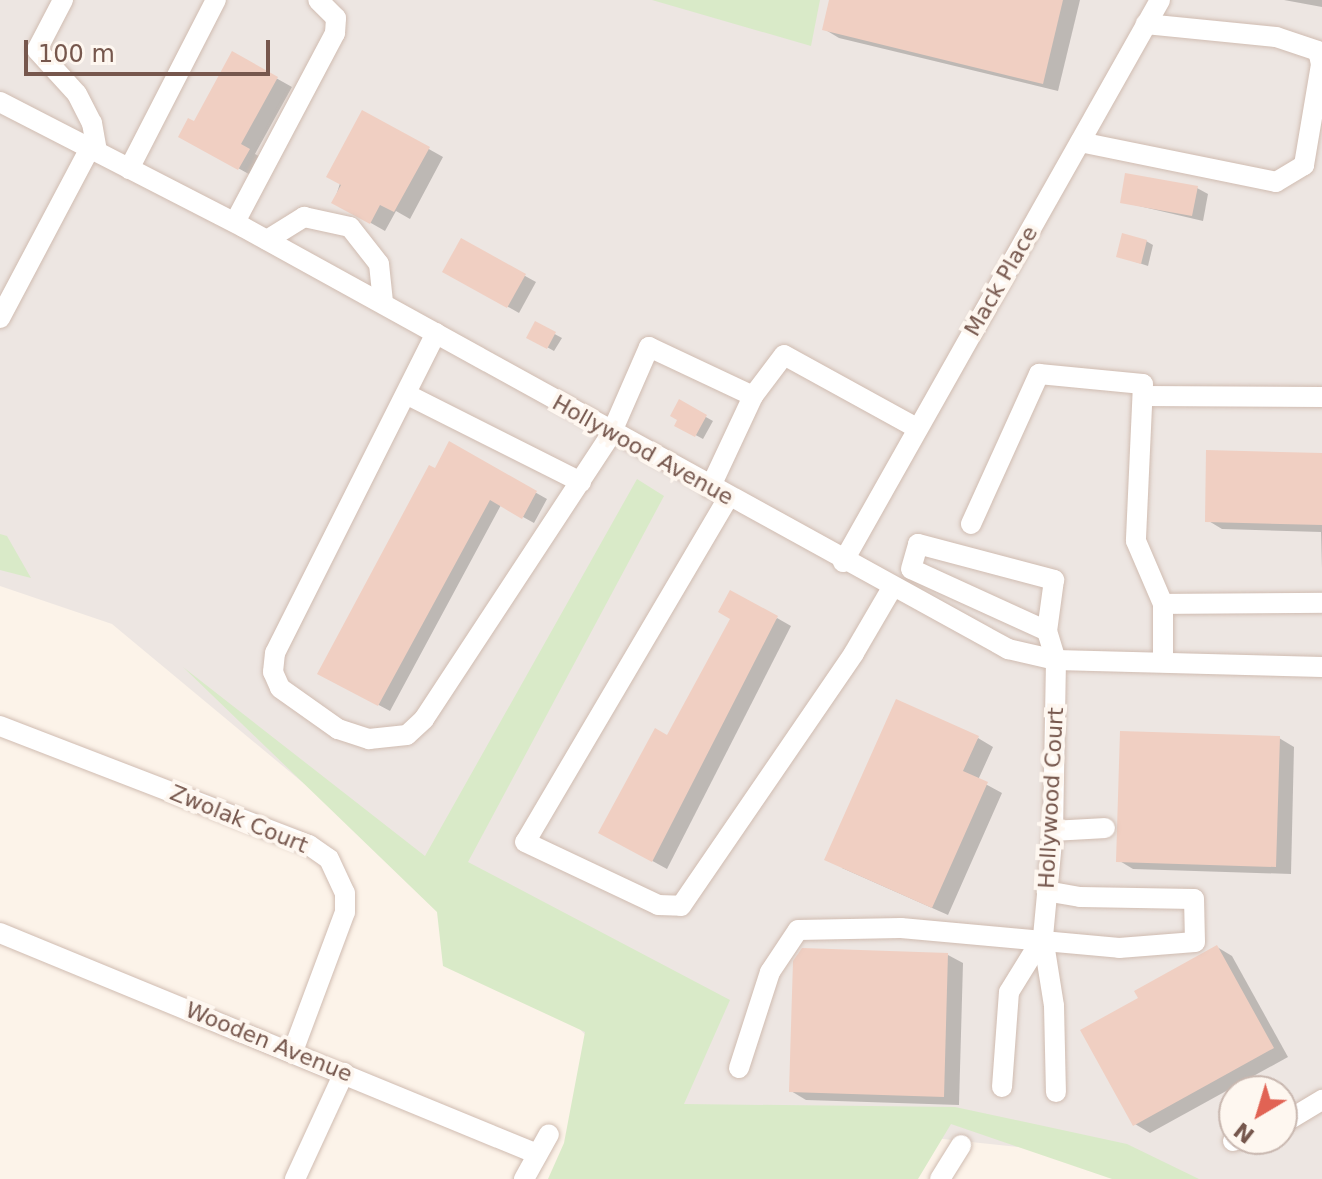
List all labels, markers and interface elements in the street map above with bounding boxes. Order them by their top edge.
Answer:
scale bar [28,24,274,74]
text: 100 m [38,40,115,68]
street label: Mack Place [959,221,1043,341]
street label: Hollywood Avenue [548,389,738,511]
street label: Hollywood Court [1033,707,1069,889]
street label: Zwolak Court [166,779,312,859]
street label: Wooden Avenue [182,997,356,1087]
north arrow [1218,1075,1298,1155]
text: N [1229,1117,1259,1148]

